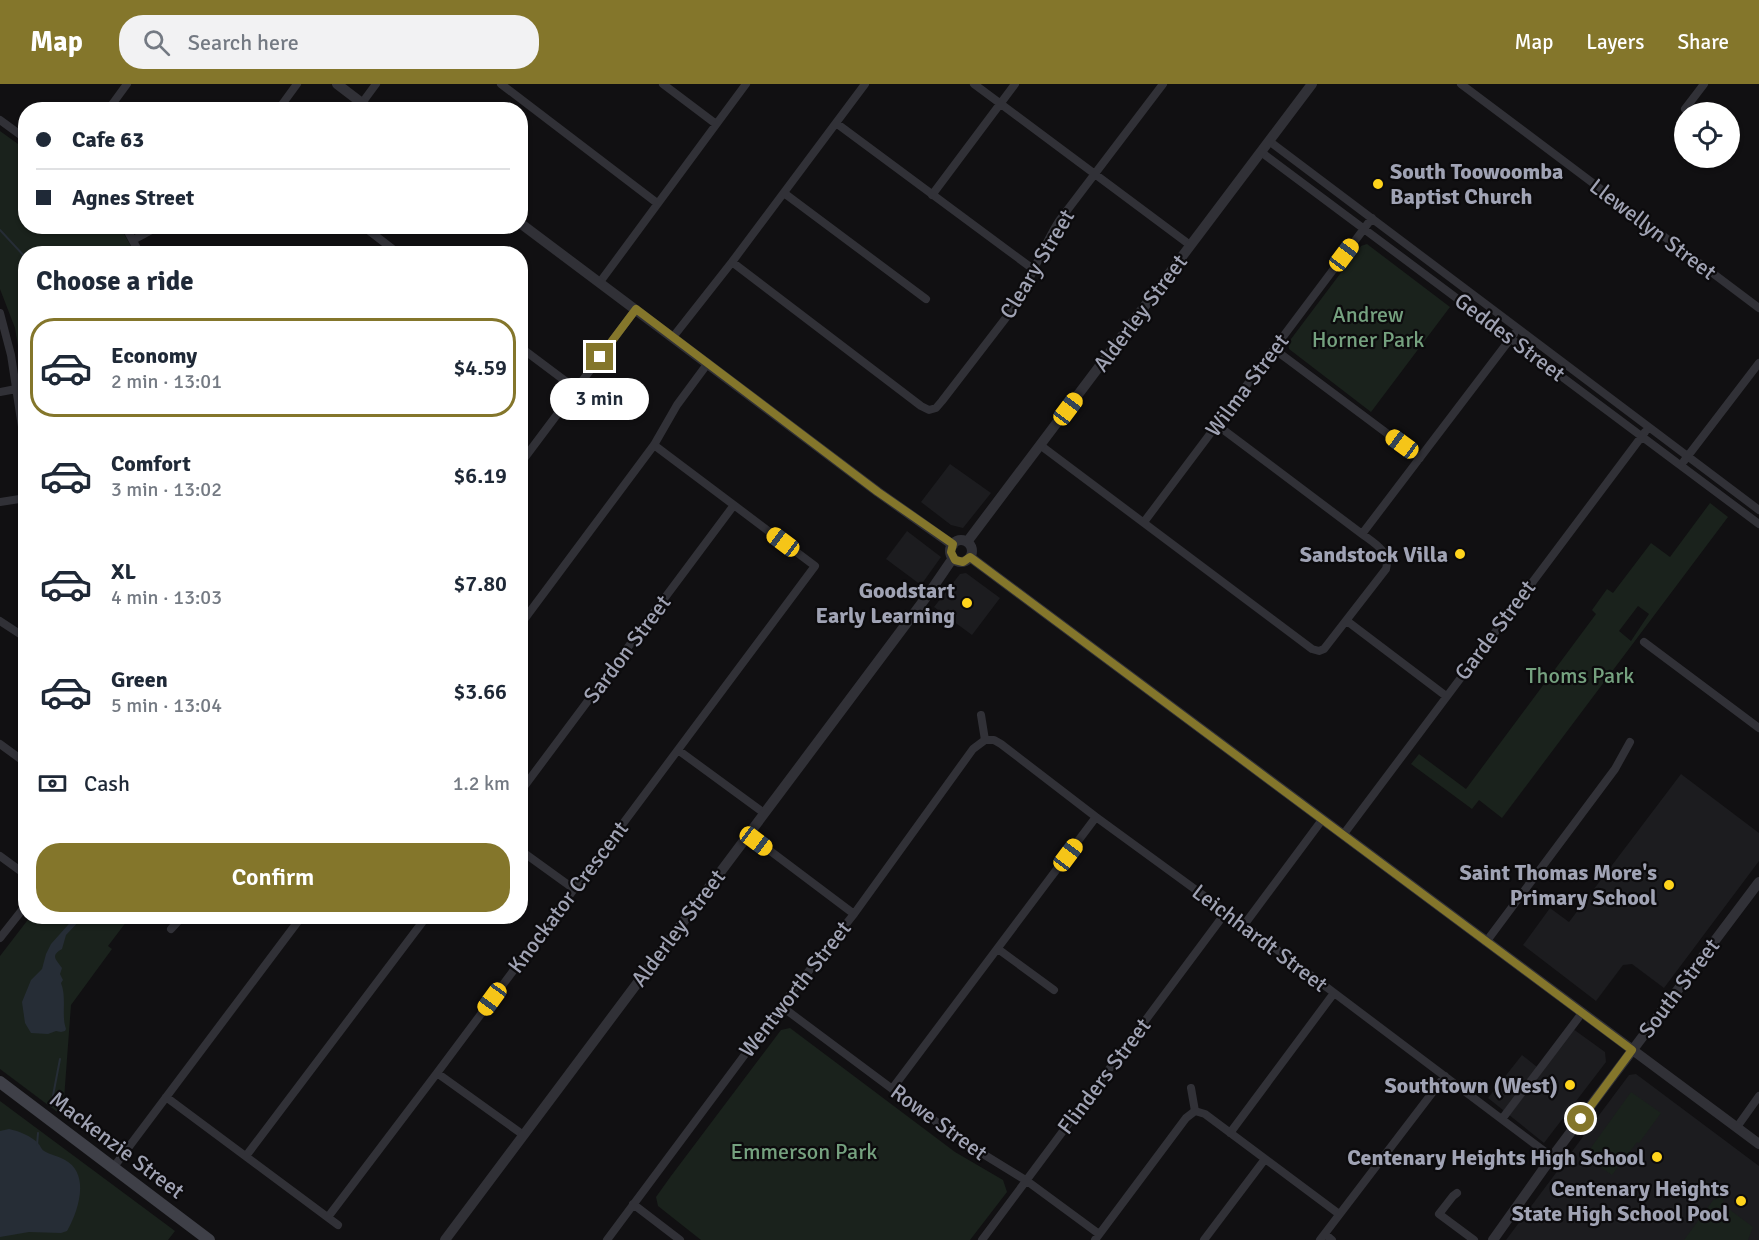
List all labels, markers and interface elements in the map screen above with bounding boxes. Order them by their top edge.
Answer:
search box [119,15,539,69]
text: Map [30,25,83,59]
icon: search [140,26,173,59]
text: Search here [188,29,299,56]
text: Map [1515,29,1553,55]
text: Layers [1586,29,1644,55]
text: Share [1677,29,1729,55]
map controls [1674,102,1740,168]
button: locate [1674,102,1740,168]
text: Cafe 63 [72,126,144,153]
place label: South Toowoomba Baptist Church [1390,158,1563,210]
street label: Llewellyn Street [1584,173,1722,286]
marker: South Toowoomba Baptist Church [1371,177,1385,191]
text: Agnes Street [72,184,194,211]
street label: Cleary Street [994,204,1080,324]
car [1326,235,1362,275]
street label: Alderley Street [1087,249,1193,377]
text: Choose a ride [36,265,194,298]
street label: Geddes Street [1449,287,1571,387]
park label: Andrew Horner Park [1312,301,1424,353]
street label: Wilma Street [1200,328,1295,442]
icon: car [39,341,93,395]
text: Economy [111,342,197,369]
route end [586,343,613,370]
text: $4.59 [453,354,507,381]
text: 2 min · 13:01 [111,369,222,394]
callout: 3 min [550,378,650,420]
text: 3 min [576,386,623,411]
car [1050,389,1086,429]
car [1382,426,1422,462]
icon: car [39,449,93,503]
text: Comfort [111,450,191,477]
text: $6.19 [453,462,507,489]
text: 3 min · 13:02 [111,477,222,502]
car [763,524,803,560]
place label: Sandstock Villa [1300,541,1448,568]
marker: Sandstock Villa [1453,547,1467,561]
icon: car [39,557,93,611]
text: XL [111,558,136,585]
text: $7.80 [453,570,507,597]
street label: Garde Street [1449,575,1541,685]
place label: Goodstart Early Learning [815,577,955,629]
text: 4 min · 13:03 [111,585,222,610]
street label: Sardon Street [578,589,677,708]
marker: Goodstart Early Learning [960,596,974,610]
park label: Thoms Park [1526,662,1634,689]
icon: car [39,665,93,719]
text: Green [111,666,168,693]
text: $3.66 [453,678,507,705]
text: 5 min · 13:04 [111,693,222,718]
icon: cash [36,767,69,800]
text: Cash [84,770,130,797]
text: 1.2 km [453,771,510,796]
street label: Knockator Crescent [502,815,634,978]
car [736,823,776,859]
car [1050,835,1086,875]
button: Confirm [36,843,510,912]
place label: Saint Thomas More's Primary School [1459,859,1657,911]
street label: Alderley Street [625,864,731,992]
street label: Leichhardt Street [1187,878,1333,998]
marker: Saint Thomas More's Primary School [1662,878,1676,892]
street label: Wentworth Street [733,915,857,1063]
street label: South Street [1633,933,1725,1043]
car [474,979,510,1019]
street label: Flinders Street [1052,1012,1157,1139]
place label: Southtown (West) [1385,1072,1558,1099]
street label: Rowe Street [885,1078,993,1166]
marker: Southtown (West) [1563,1078,1577,1092]
street label: Mackenzie Street [44,1086,190,1205]
route start [1567,1105,1594,1132]
park label: Emmerson Park [731,1138,877,1165]
place label: Centenary Heights High School [1347,1144,1645,1171]
marker: Centenary Heights High School [1650,1150,1664,1164]
place label: Centenary Heights State High School Pool [1512,1175,1729,1227]
marker: Centenary Heights State High School Pool [1734,1194,1748,1208]

